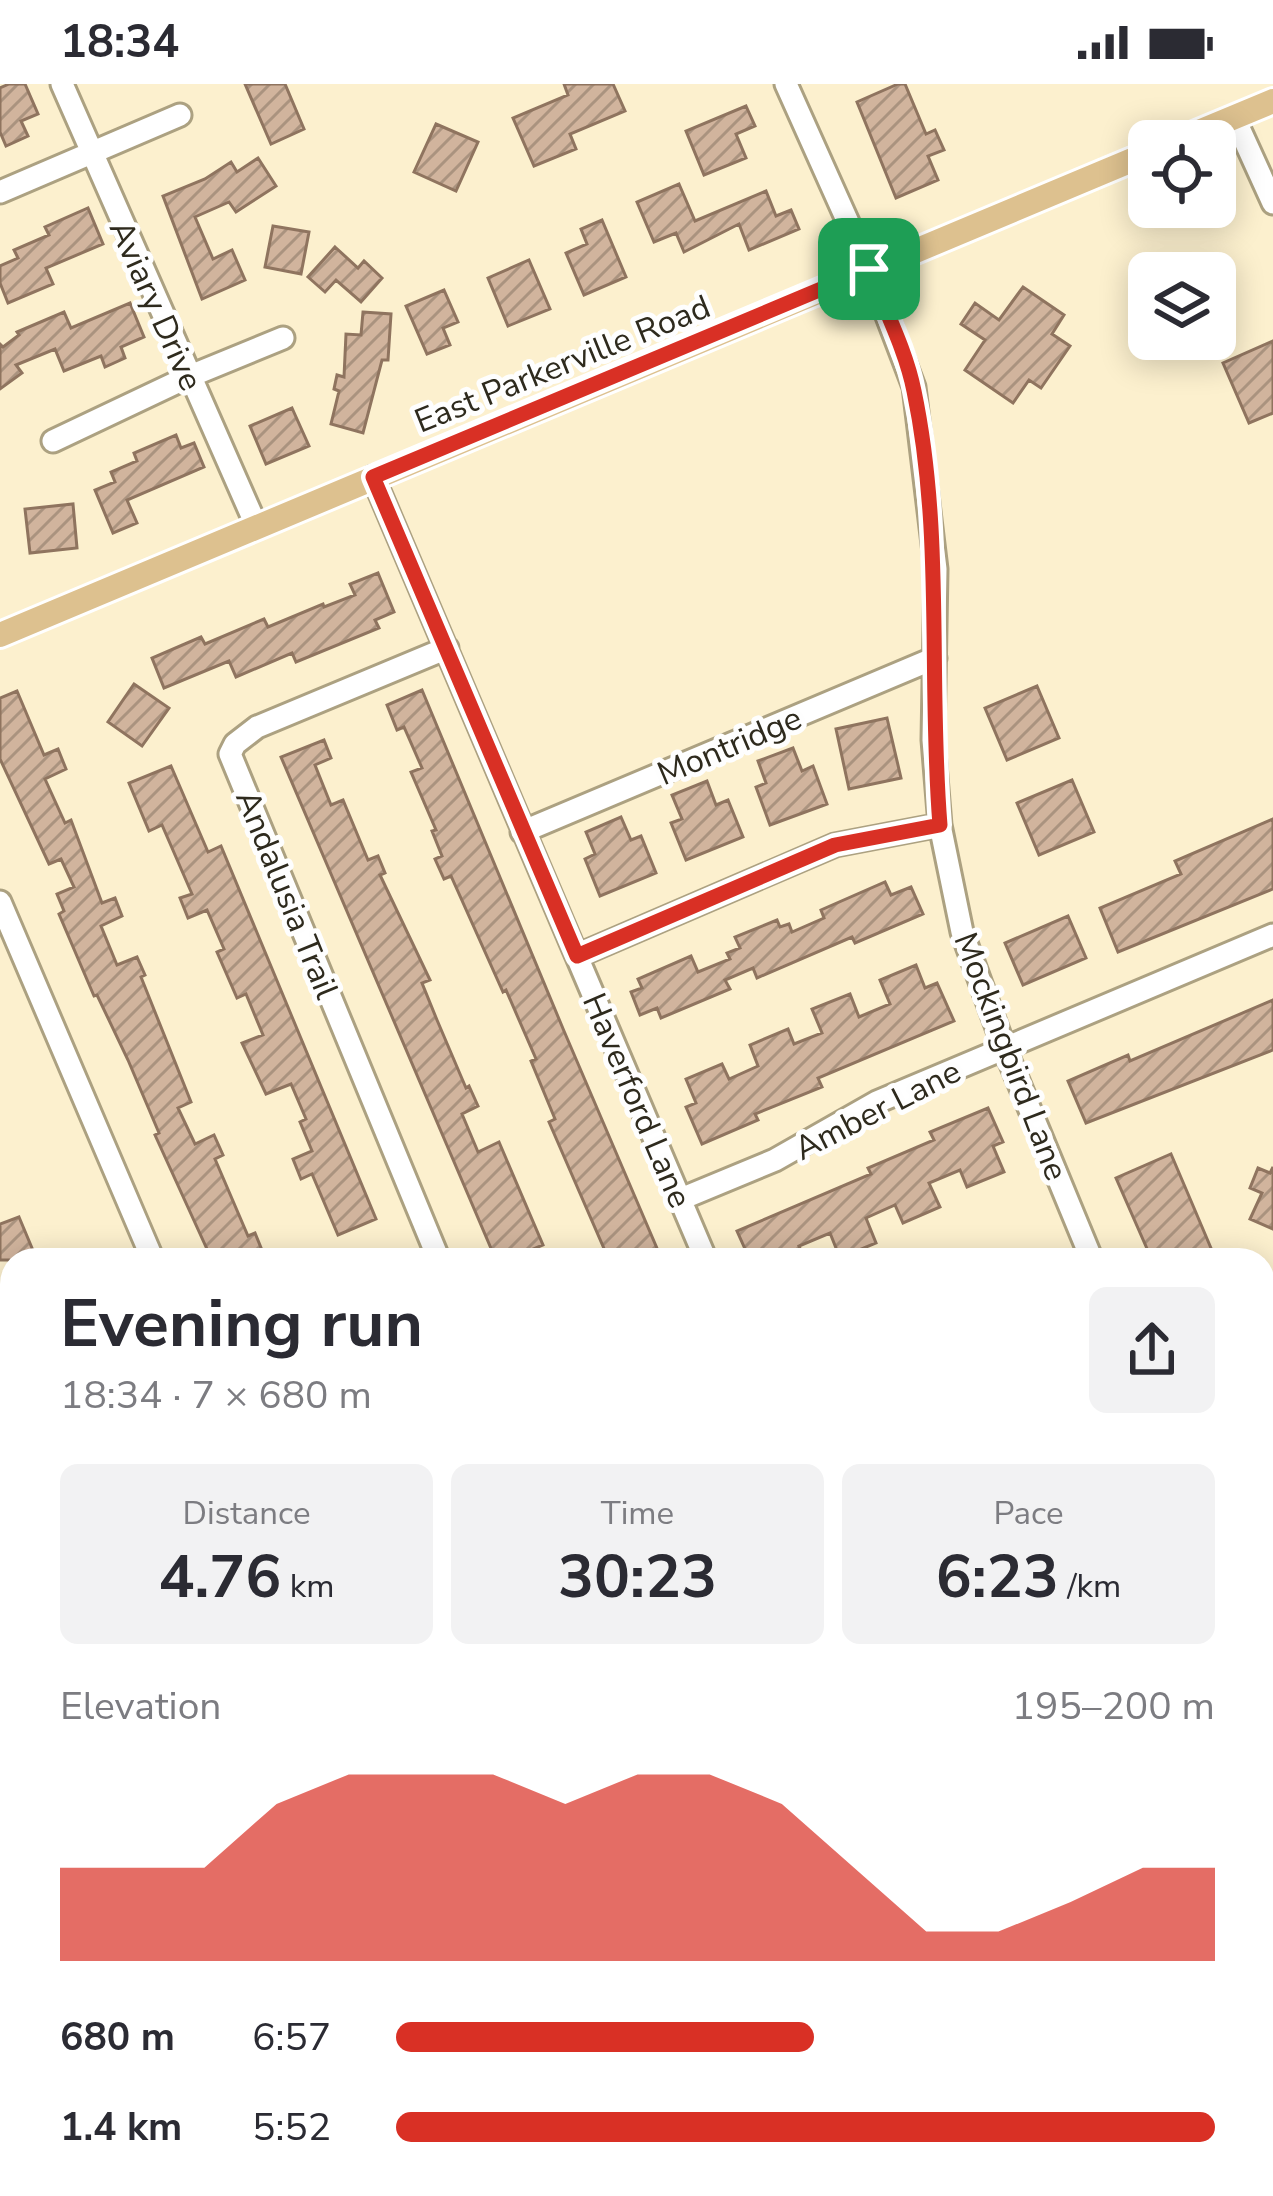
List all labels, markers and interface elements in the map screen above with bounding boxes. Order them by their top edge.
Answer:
text: 18:34 [60,12,179,73]
map controls [1128,120,1236,360]
button: locate [1128,120,1236,228]
street label: Aviary Drive [98,213,213,398]
pin [818,218,920,320]
icon: arrive [836,236,902,302]
button: layers [1128,252,1236,360]
street label: East Parkerville Road [408,285,717,444]
street label: Montridge [651,696,809,797]
street label: Andalusia Trail [224,784,349,1006]
street label: Mockingbird Lane [943,926,1079,1187]
street label: Haverford Lane [571,986,702,1215]
street label: Amber Lane [787,1049,969,1171]
text: Evening run [60,1279,423,1369]
button: share [1089,1287,1215,1413]
text: 18:34 · 7 × 680 m [60,1369,372,1422]
text: Distance [182,1491,311,1536]
text: Time [601,1491,674,1536]
text: Pace [993,1491,1064,1536]
text: 4.76 [158,1536,281,1618]
text: 30:23 [558,1536,717,1618]
text: 6:23 [936,1536,1059,1618]
text: km [281,1564,335,1609]
text: /km [1059,1564,1121,1609]
text: Elevation [60,1680,221,1733]
text: 195–200 m [1012,1680,1215,1733]
text: 680 m [60,2011,175,2064]
text: 6:57 [252,2011,331,2064]
text: 1.4 km [60,2101,182,2154]
text: 5:52 [252,2101,331,2154]

